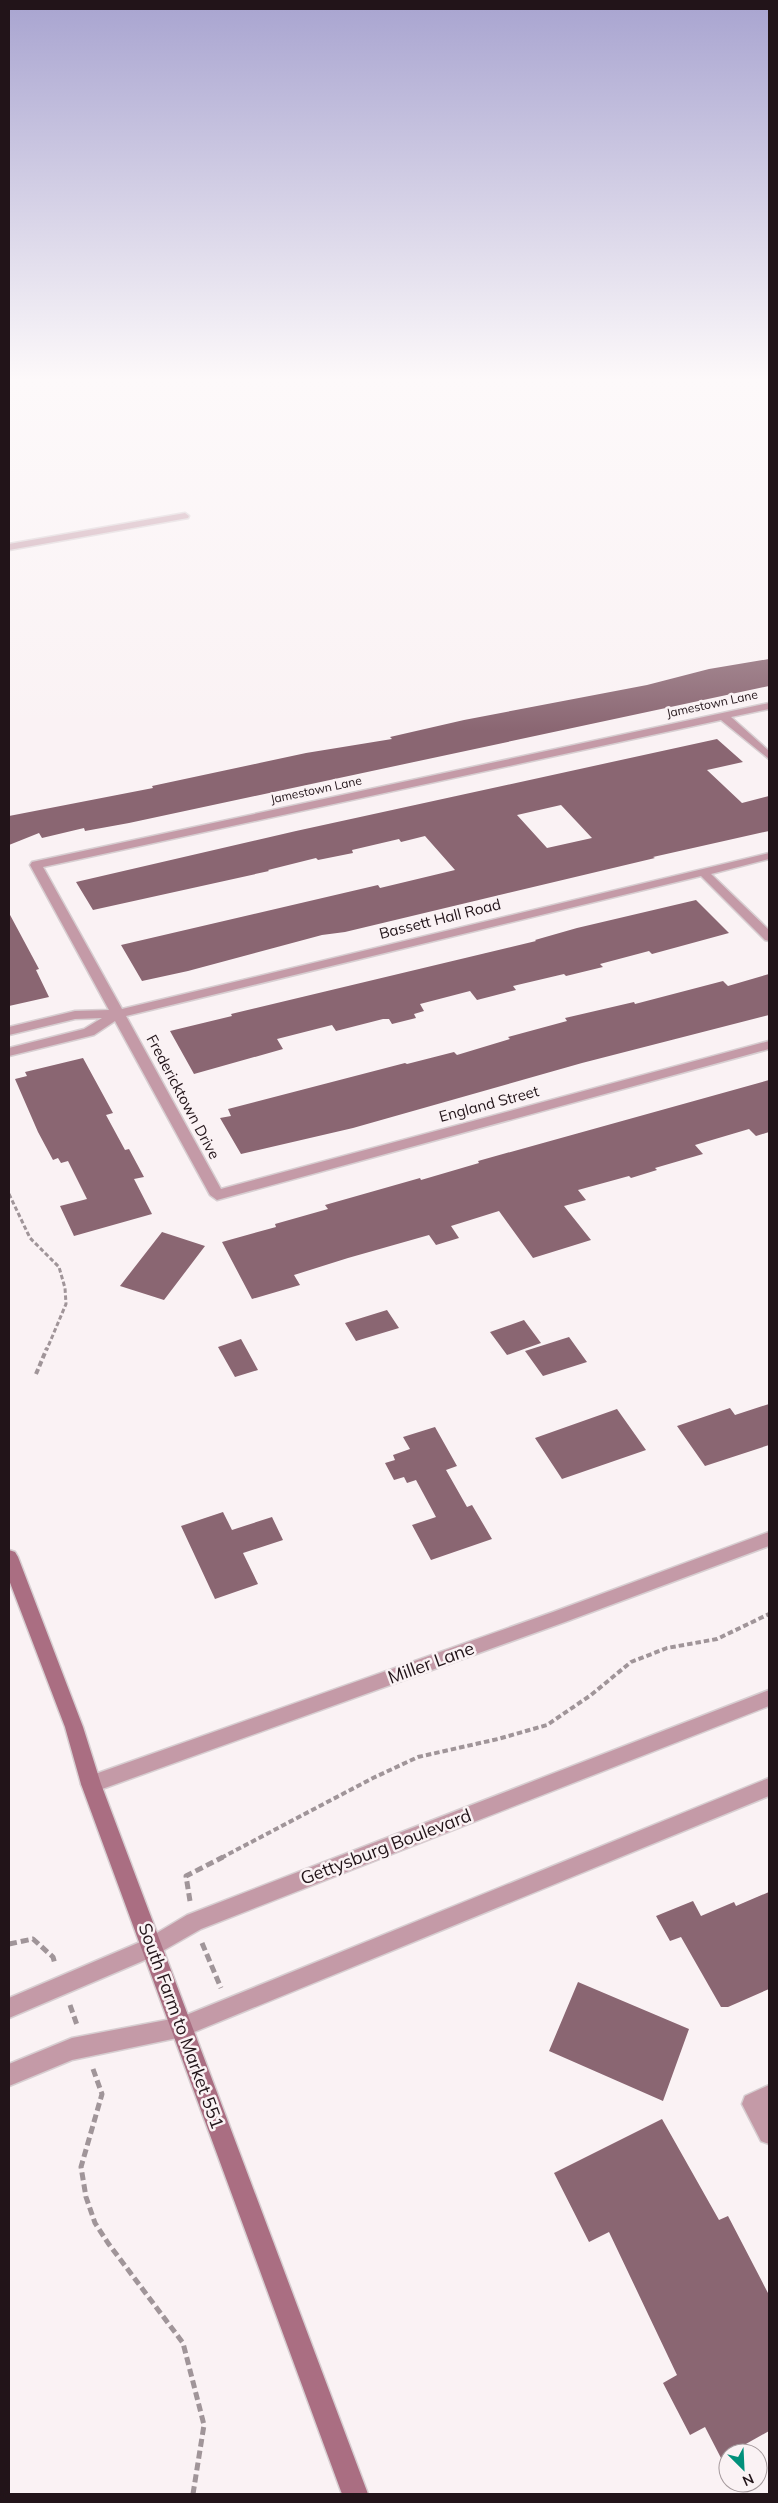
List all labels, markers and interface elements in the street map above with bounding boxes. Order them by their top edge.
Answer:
street label: Jamestown Lane [665,687,759,721]
street label: Jamestown Lane [269,773,363,807]
street label: Bassett Hall Road [377,894,503,943]
street label: Fredericktown Drive [143,1031,224,1162]
street label: England Street [437,1081,541,1126]
street label: Miller Lane [384,1636,477,1689]
street label: Gettysburg Boulevard [297,1803,475,1890]
street label: South Farm to Market 551 [134,1920,229,2132]
north arrow [718,2443,768,2493]
text: N [740,2470,757,2490]

